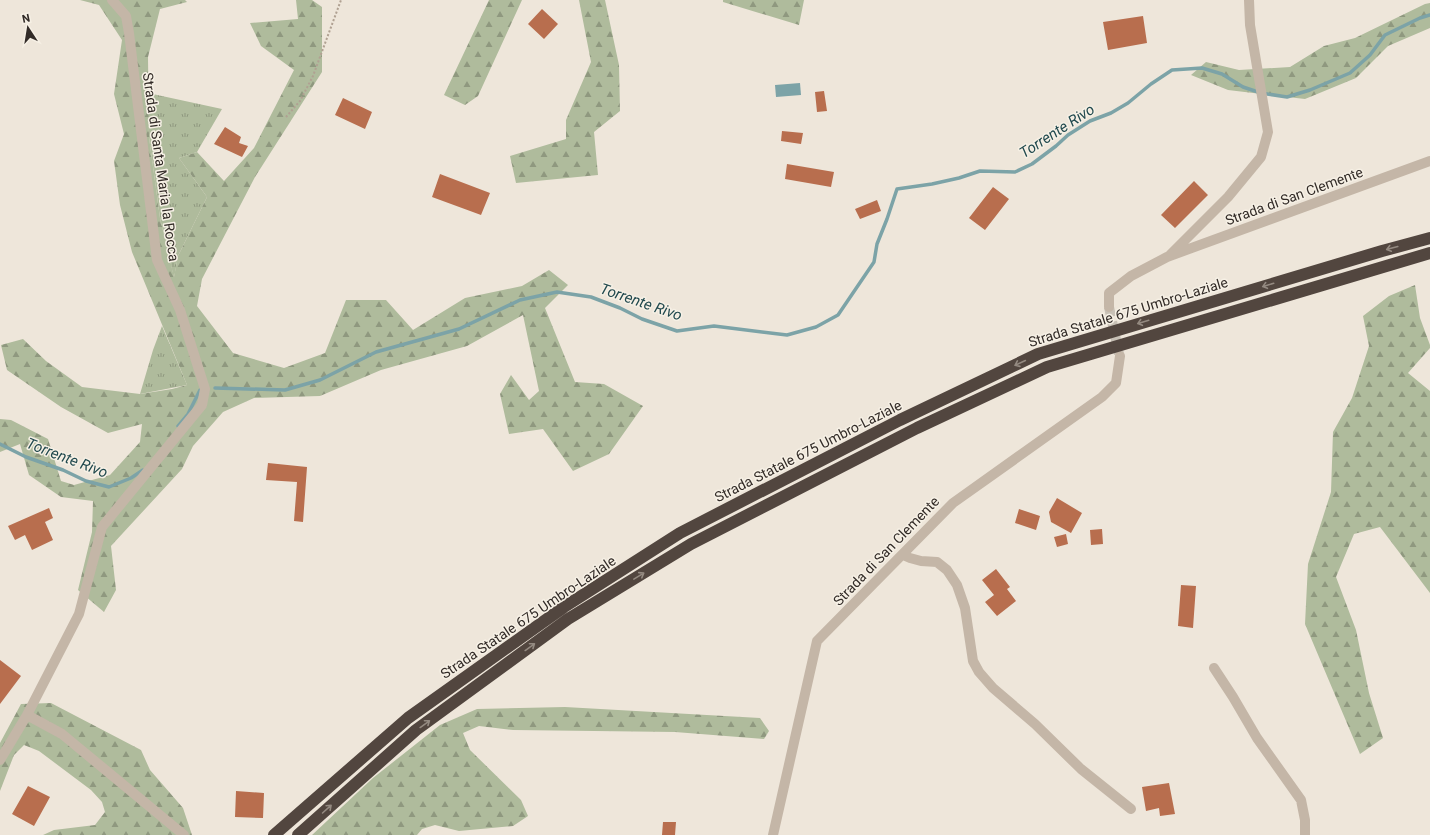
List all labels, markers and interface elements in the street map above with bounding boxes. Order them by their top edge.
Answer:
north arrow [8,8,48,48]
text: N [21,11,31,26]
street label: Strada di Santa Maria la Rocca [140,72,182,262]
water label: Torrente Rivo [1016,100,1098,162]
street label: Strada di San Clemente [1223,164,1365,228]
one-way arrow [1386,244,1399,252]
street label: Strada Statale 675 Umbro-Laziale [1026,274,1230,350]
water label: Torrente Rivo [598,280,684,324]
one-way arrow [1261,282,1274,289]
one-way arrow [1137,319,1150,326]
one-way arrow [1014,360,1026,367]
street label: Strada Statale 675 Umbro-Laziale [712,397,904,505]
water label: Torrente Rivo [24,434,110,482]
street label: Strada di San Clemente [830,493,942,609]
street label: Strada Statale 675 Umbro-Laziale [437,552,619,682]
one-way arrow [633,571,645,579]
one-way arrow [524,643,535,651]
one-way arrow [419,719,430,728]
one-way arrow [322,805,332,814]

